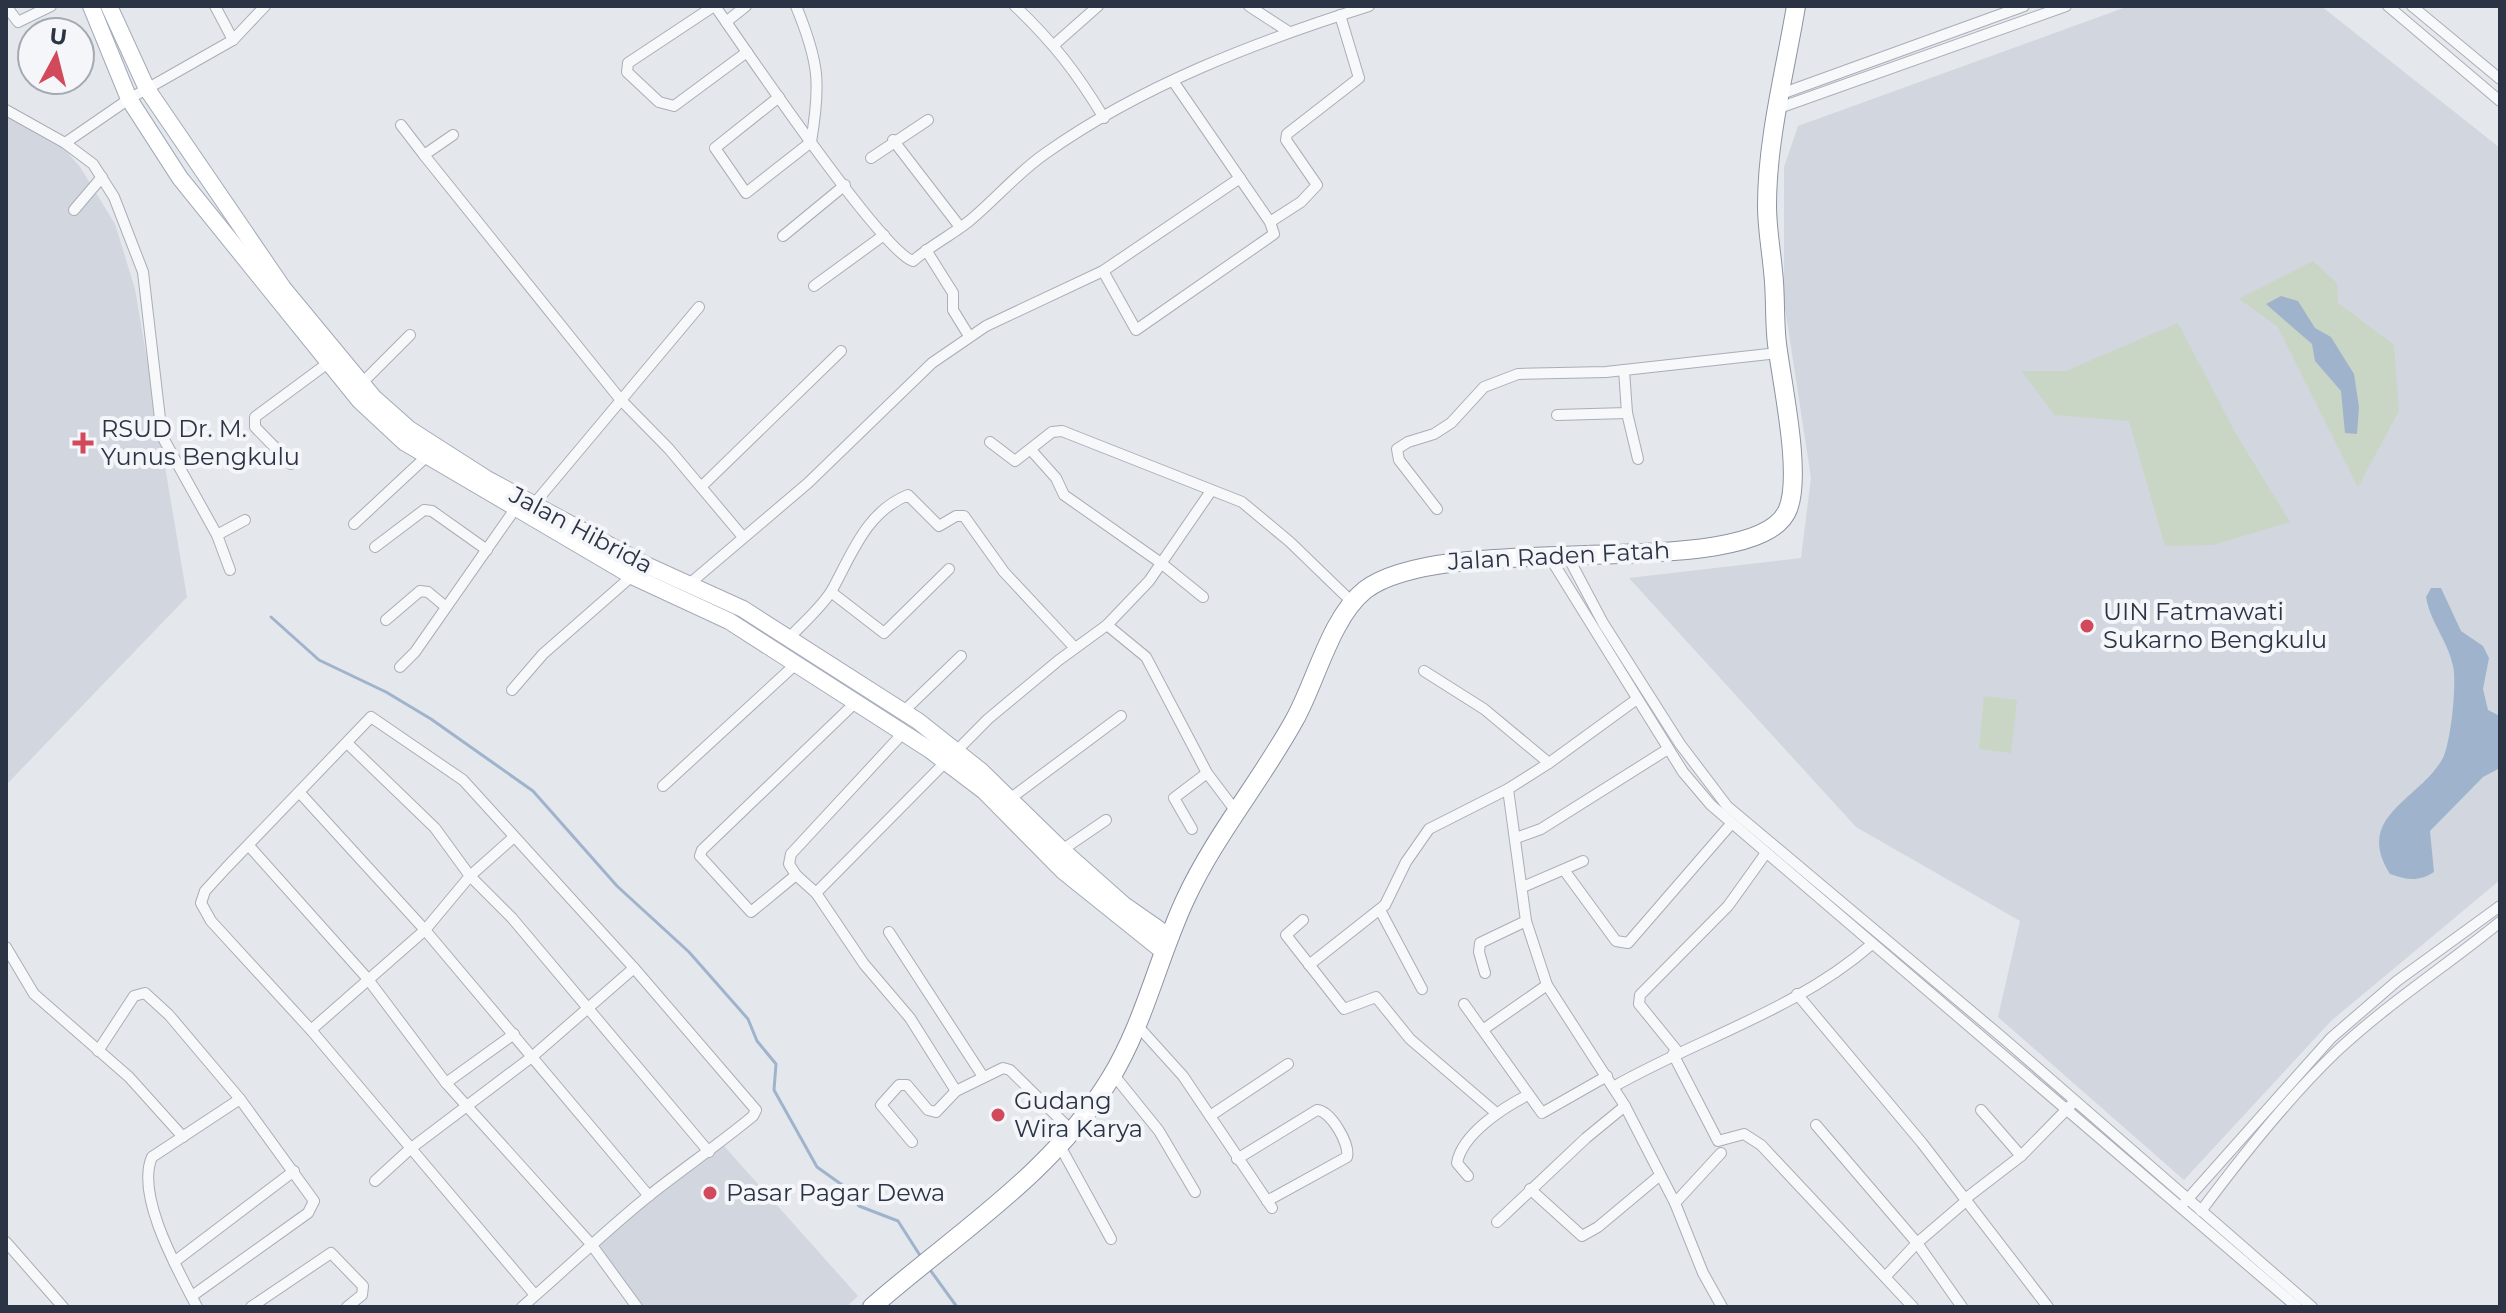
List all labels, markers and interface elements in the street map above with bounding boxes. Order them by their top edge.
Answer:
north arrow [16,16,96,96]
text: U [48,22,69,51]
place label: RSUD Dr. M. Yunus Bengkulu [101,414,300,471]
marker: RSUD Dr. M. Yunus Bengkulu [72,432,94,454]
street label: Jalan Hibrida [504,479,658,579]
street label: Jalan Raden Fatah [1446,535,1671,576]
place label: UIN Fatmawati Sukarno Bengkulu [2103,597,2327,654]
marker: UIN Fatmawati Sukarno Bengkulu [2078,617,2096,635]
place label: Gudang Wira Karya [1014,1086,1143,1143]
marker: Gudang Wira Karya [989,1106,1007,1124]
place label: Pasar Pagar Dewa [726,1178,945,1207]
marker: Pasar Pagar Dewa [701,1184,719,1202]

